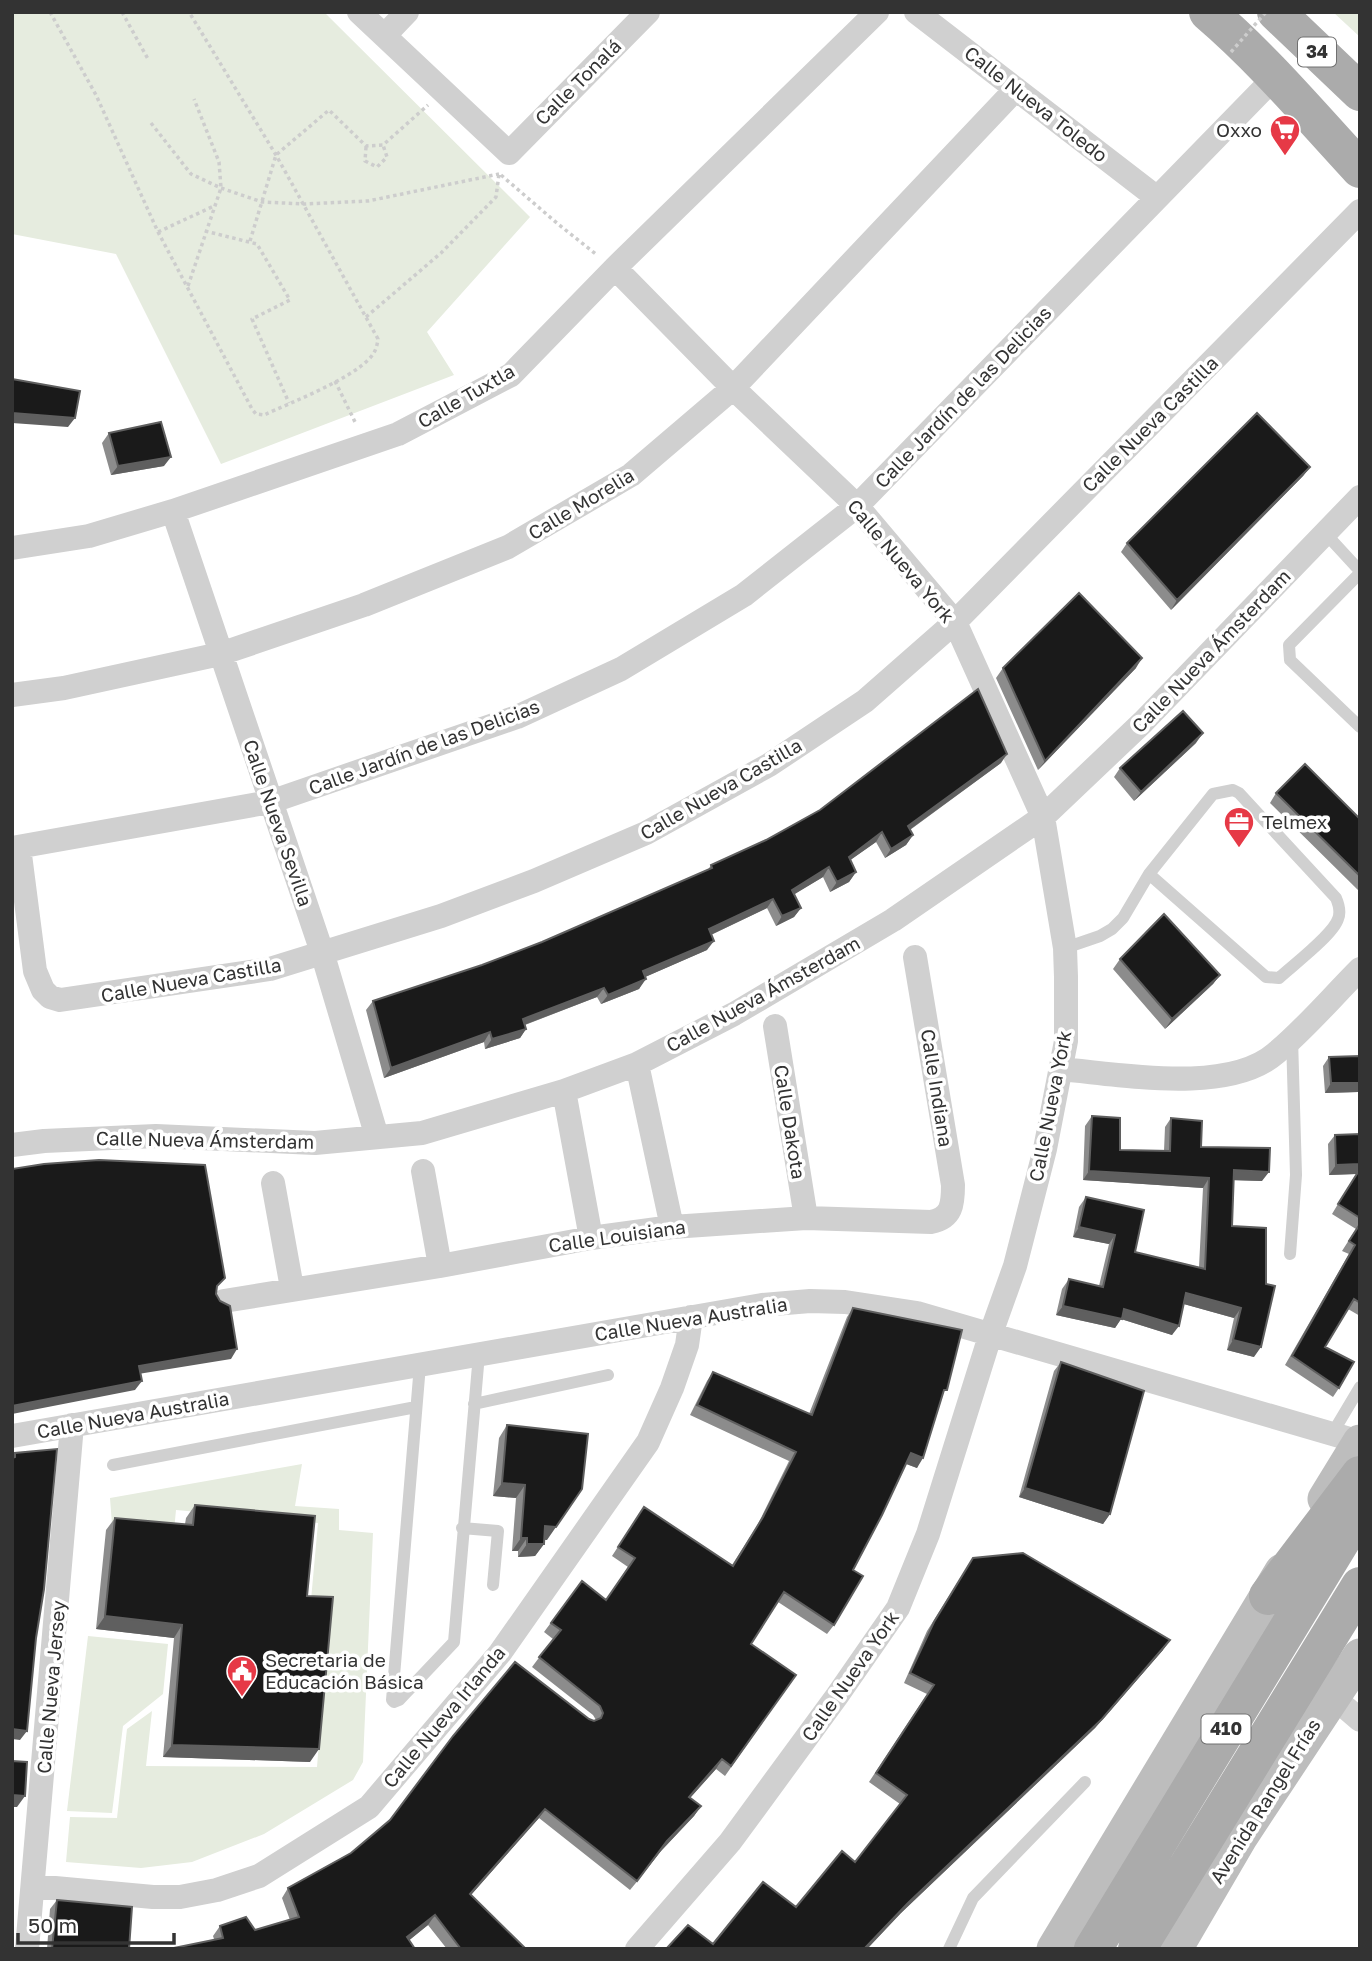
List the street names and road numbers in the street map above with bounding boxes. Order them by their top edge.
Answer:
street label: Calle Tonalá [530,34,625,129]
road number: 34 [1298,38,1336,66]
street label: Calle Nueva Toledo [960,41,1112,167]
street label: Calle Jardín de las Delicias [870,301,1056,492]
street label: Calle Nueva Castilla [1077,351,1222,496]
street label: Calle Tuxtla [413,359,518,433]
street label: Calle Morelia [524,463,638,544]
street label: Calle Nueva York [843,494,960,627]
street label: Calle Nueva Ámsterdam [1127,564,1295,737]
street label: Calle Jardín de las Delicias [305,694,542,799]
street label: Calle Nueva Castilla [636,733,806,844]
street label: Calle Nueva Sevilla [239,736,318,909]
street label: Calle Nueva Ámsterdam [662,931,864,1057]
street label: Calle Nueva Castilla [99,952,283,1007]
street label: Calle Indiana [917,1027,958,1148]
street label: Calle Nueva York [1024,1028,1076,1184]
street label: Calle Dakota [770,1063,811,1181]
street label: Calle Nueva Ámsterdam [96,1126,314,1153]
street label: Calle Louisiana [547,1214,687,1257]
street label: Calle Nueva Australia [593,1292,789,1345]
street label: Calle Nueva Australia [35,1386,231,1443]
street label: Calle Nueva Jersey [31,1599,70,1775]
street label: Calle Nueva York [796,1606,903,1745]
street label: Calle Nueva Irlanda [378,1641,510,1792]
road number: 410 [1202,1714,1250,1744]
street label: Avenida Rangel Frías [1204,1714,1325,1887]

